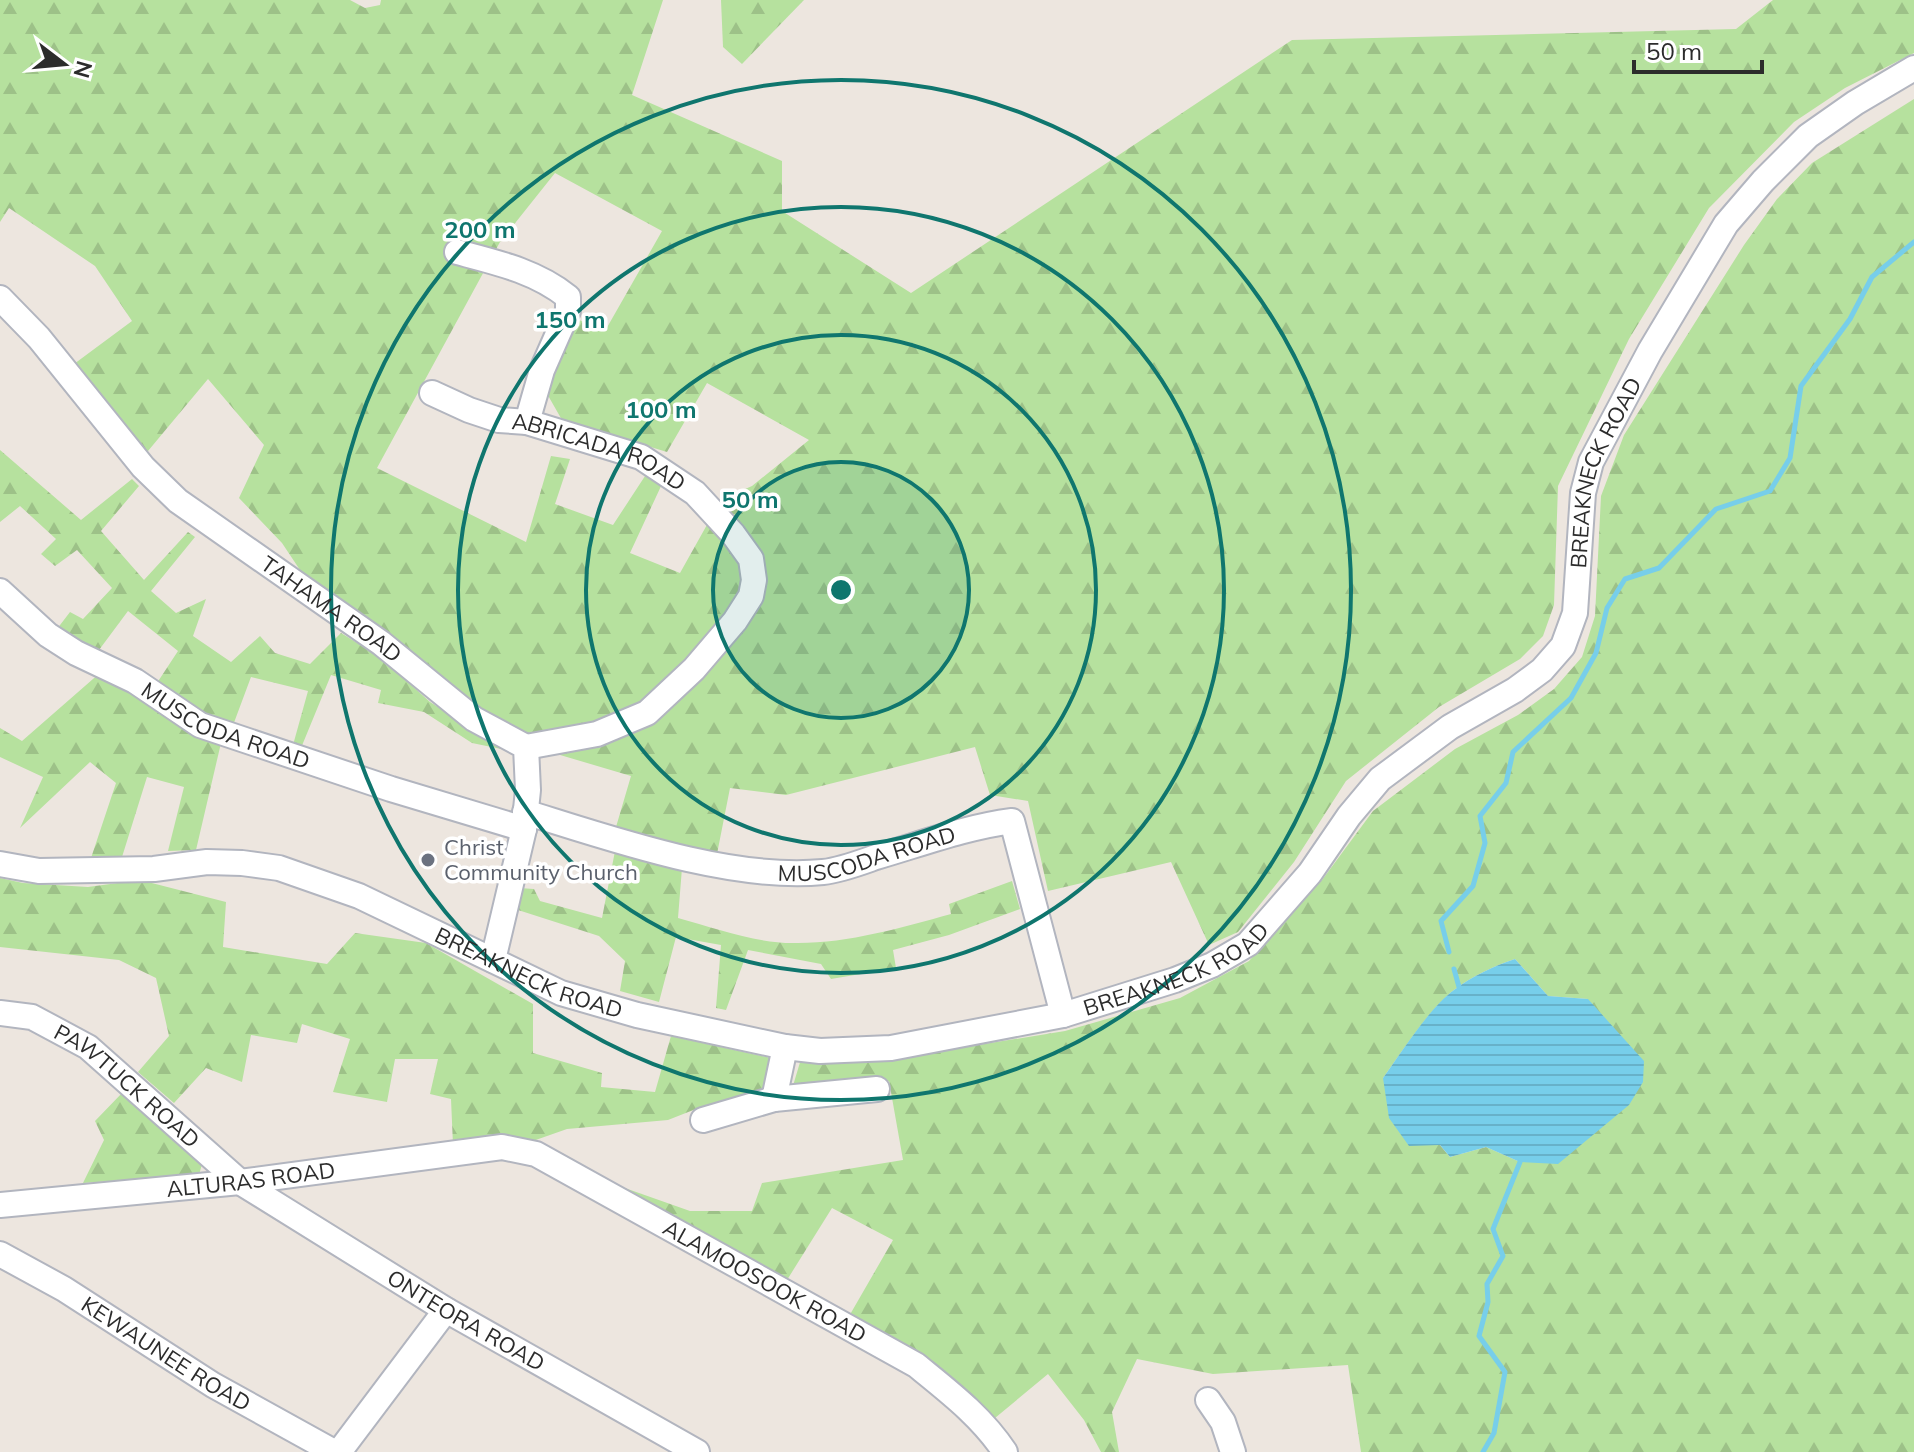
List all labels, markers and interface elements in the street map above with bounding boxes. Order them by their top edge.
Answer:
north arrow [24,24,104,104]
scale bar [1634,24,1762,74]
text: 50 m [1646,36,1702,66]
text: N [67,58,99,81]
text: 200 m [444,214,516,244]
text: 150 m [534,304,606,334]
street label: BREAKNECK ROAD [1564,372,1648,569]
text: 100 m [625,394,697,424]
street label: ABRICADA ROAD [511,407,691,497]
text: 50 m [722,484,778,514]
street label: TAHAMA ROAD [256,549,408,668]
centre of rings [827,576,855,604]
street label: MUSCODA ROAD [136,676,314,775]
street label: MUSCODA ROAD [777,820,959,887]
place label: Christ Community Church [444,833,638,886]
marker: Christ Community Church [419,851,437,869]
street label: BREAKNECK ROAD [1080,916,1275,1022]
street label: BREAKNECK ROAD [431,921,626,1024]
street label: PAWTUCK ROAD [49,1018,206,1154]
street label: ALTURAS ROAD [165,1155,337,1203]
street label: ALAMOOSOOK ROAD [658,1213,872,1349]
street label: ONTEORA ROAD [382,1263,550,1377]
street label: KEWAUNEE ROAD [76,1290,256,1417]

